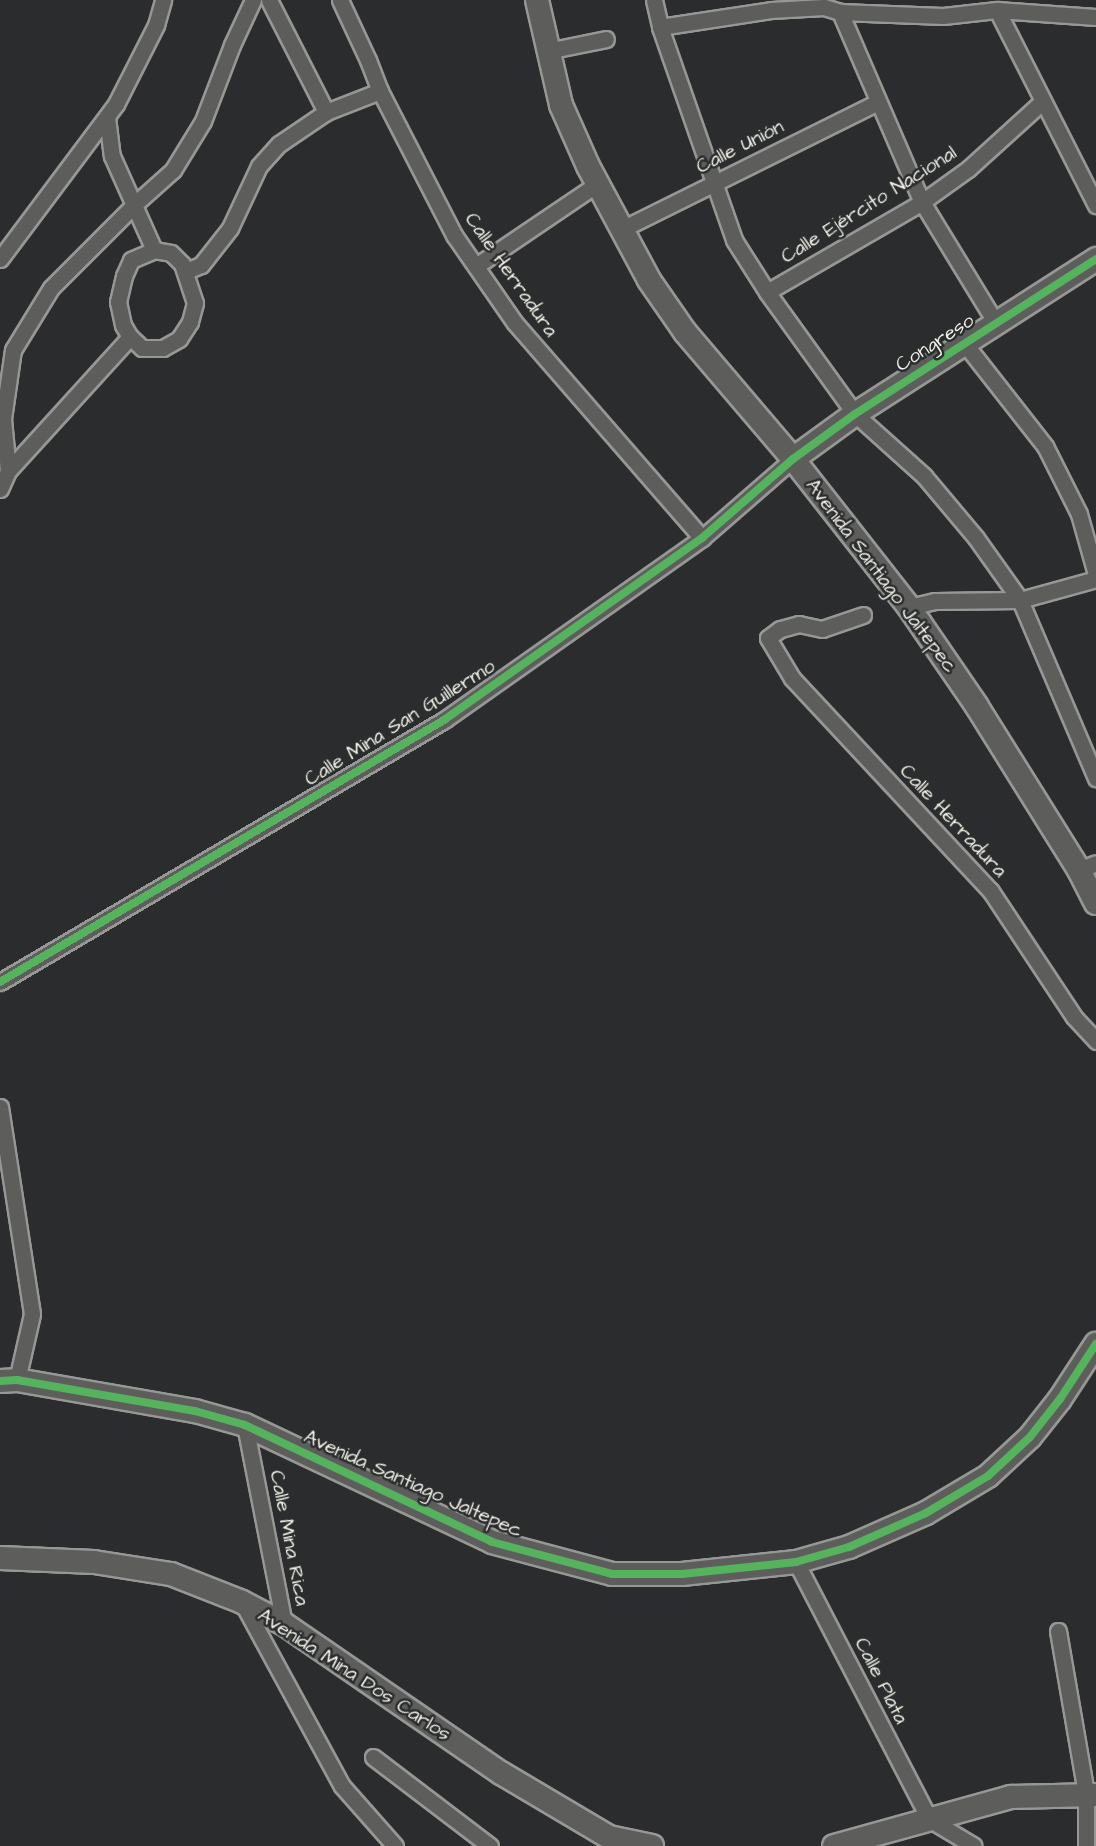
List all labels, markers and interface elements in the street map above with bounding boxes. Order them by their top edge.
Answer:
street label: Calle Unión [692,115,788,179]
street label: Calle Ejército Nacional [777,141,961,269]
street label: Calle Herradura [459,208,563,342]
street label: Congreso [891,309,979,377]
street label: Avenida Santiago Jaltepec [800,474,962,678]
street label: Calle Mina San Guillermo [300,654,500,792]
street label: Calle Herradura [894,759,1012,883]
street label: Avenida Santiago Jaltepec [300,1425,526,1543]
street label: Calle Mina Rica [264,1468,314,1608]
street label: Avenida Mina Dos Carlos [253,1604,455,1746]
street label: Calle Plata [849,1634,913,1728]

